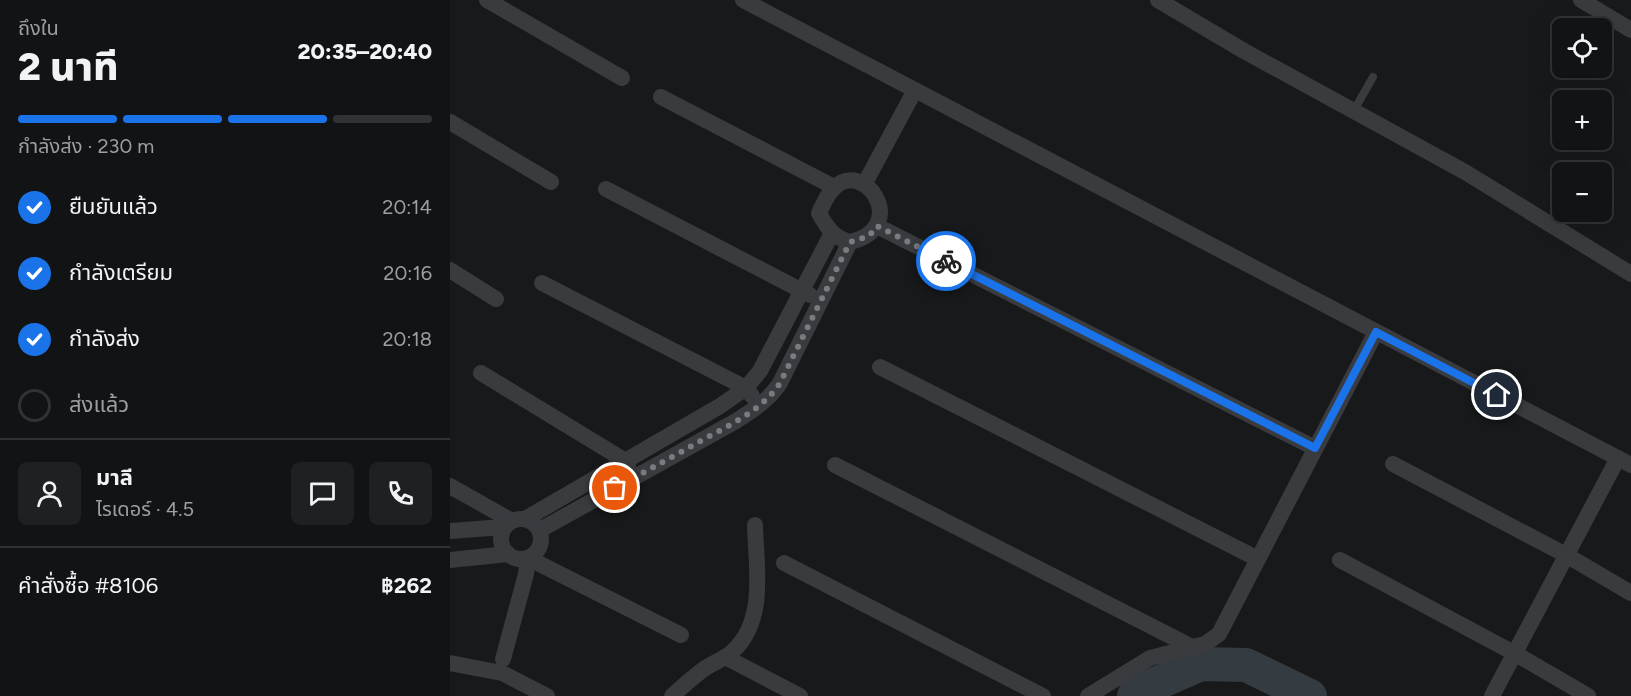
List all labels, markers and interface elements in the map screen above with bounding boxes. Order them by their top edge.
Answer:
text: ถึงใน [18,16,59,40]
map controls [1552,18,1612,222]
button: locate [1552,18,1612,78]
text: 20:35–20:40 [297,38,432,65]
text: 2 นาที [18,43,118,90]
button: + [1552,90,1612,150]
text: กำลังส่ง · 230 m [18,134,154,158]
button: − [1552,162,1612,222]
icon: check [18,191,51,224]
text: ยืนยันแล้ว [69,193,158,220]
text: 20:14 [382,195,432,219]
courier [916,231,976,291]
icon: bike [930,245,963,278]
icon: check [18,257,51,290]
text: กำลังเตรียม [69,259,173,286]
text: 20:16 [383,261,432,285]
icon: check [18,323,51,356]
text: กำลังส่ง [69,325,140,352]
text: 20:18 [382,327,432,351]
pin [1471,369,1522,420]
icon: home [1480,378,1513,411]
text: ส่งแล้ว [69,391,129,418]
button: person [18,462,81,525]
button: chat [291,462,354,525]
button: phone [369,462,432,525]
pin [589,462,640,513]
text: มาลี [96,464,133,491]
icon: bag [598,471,631,504]
text: ไรเดอร์ · 4.5 [96,497,194,521]
text: คำสั่งซื้อ #8106 [18,572,158,599]
text: ฿262 [381,572,432,599]

